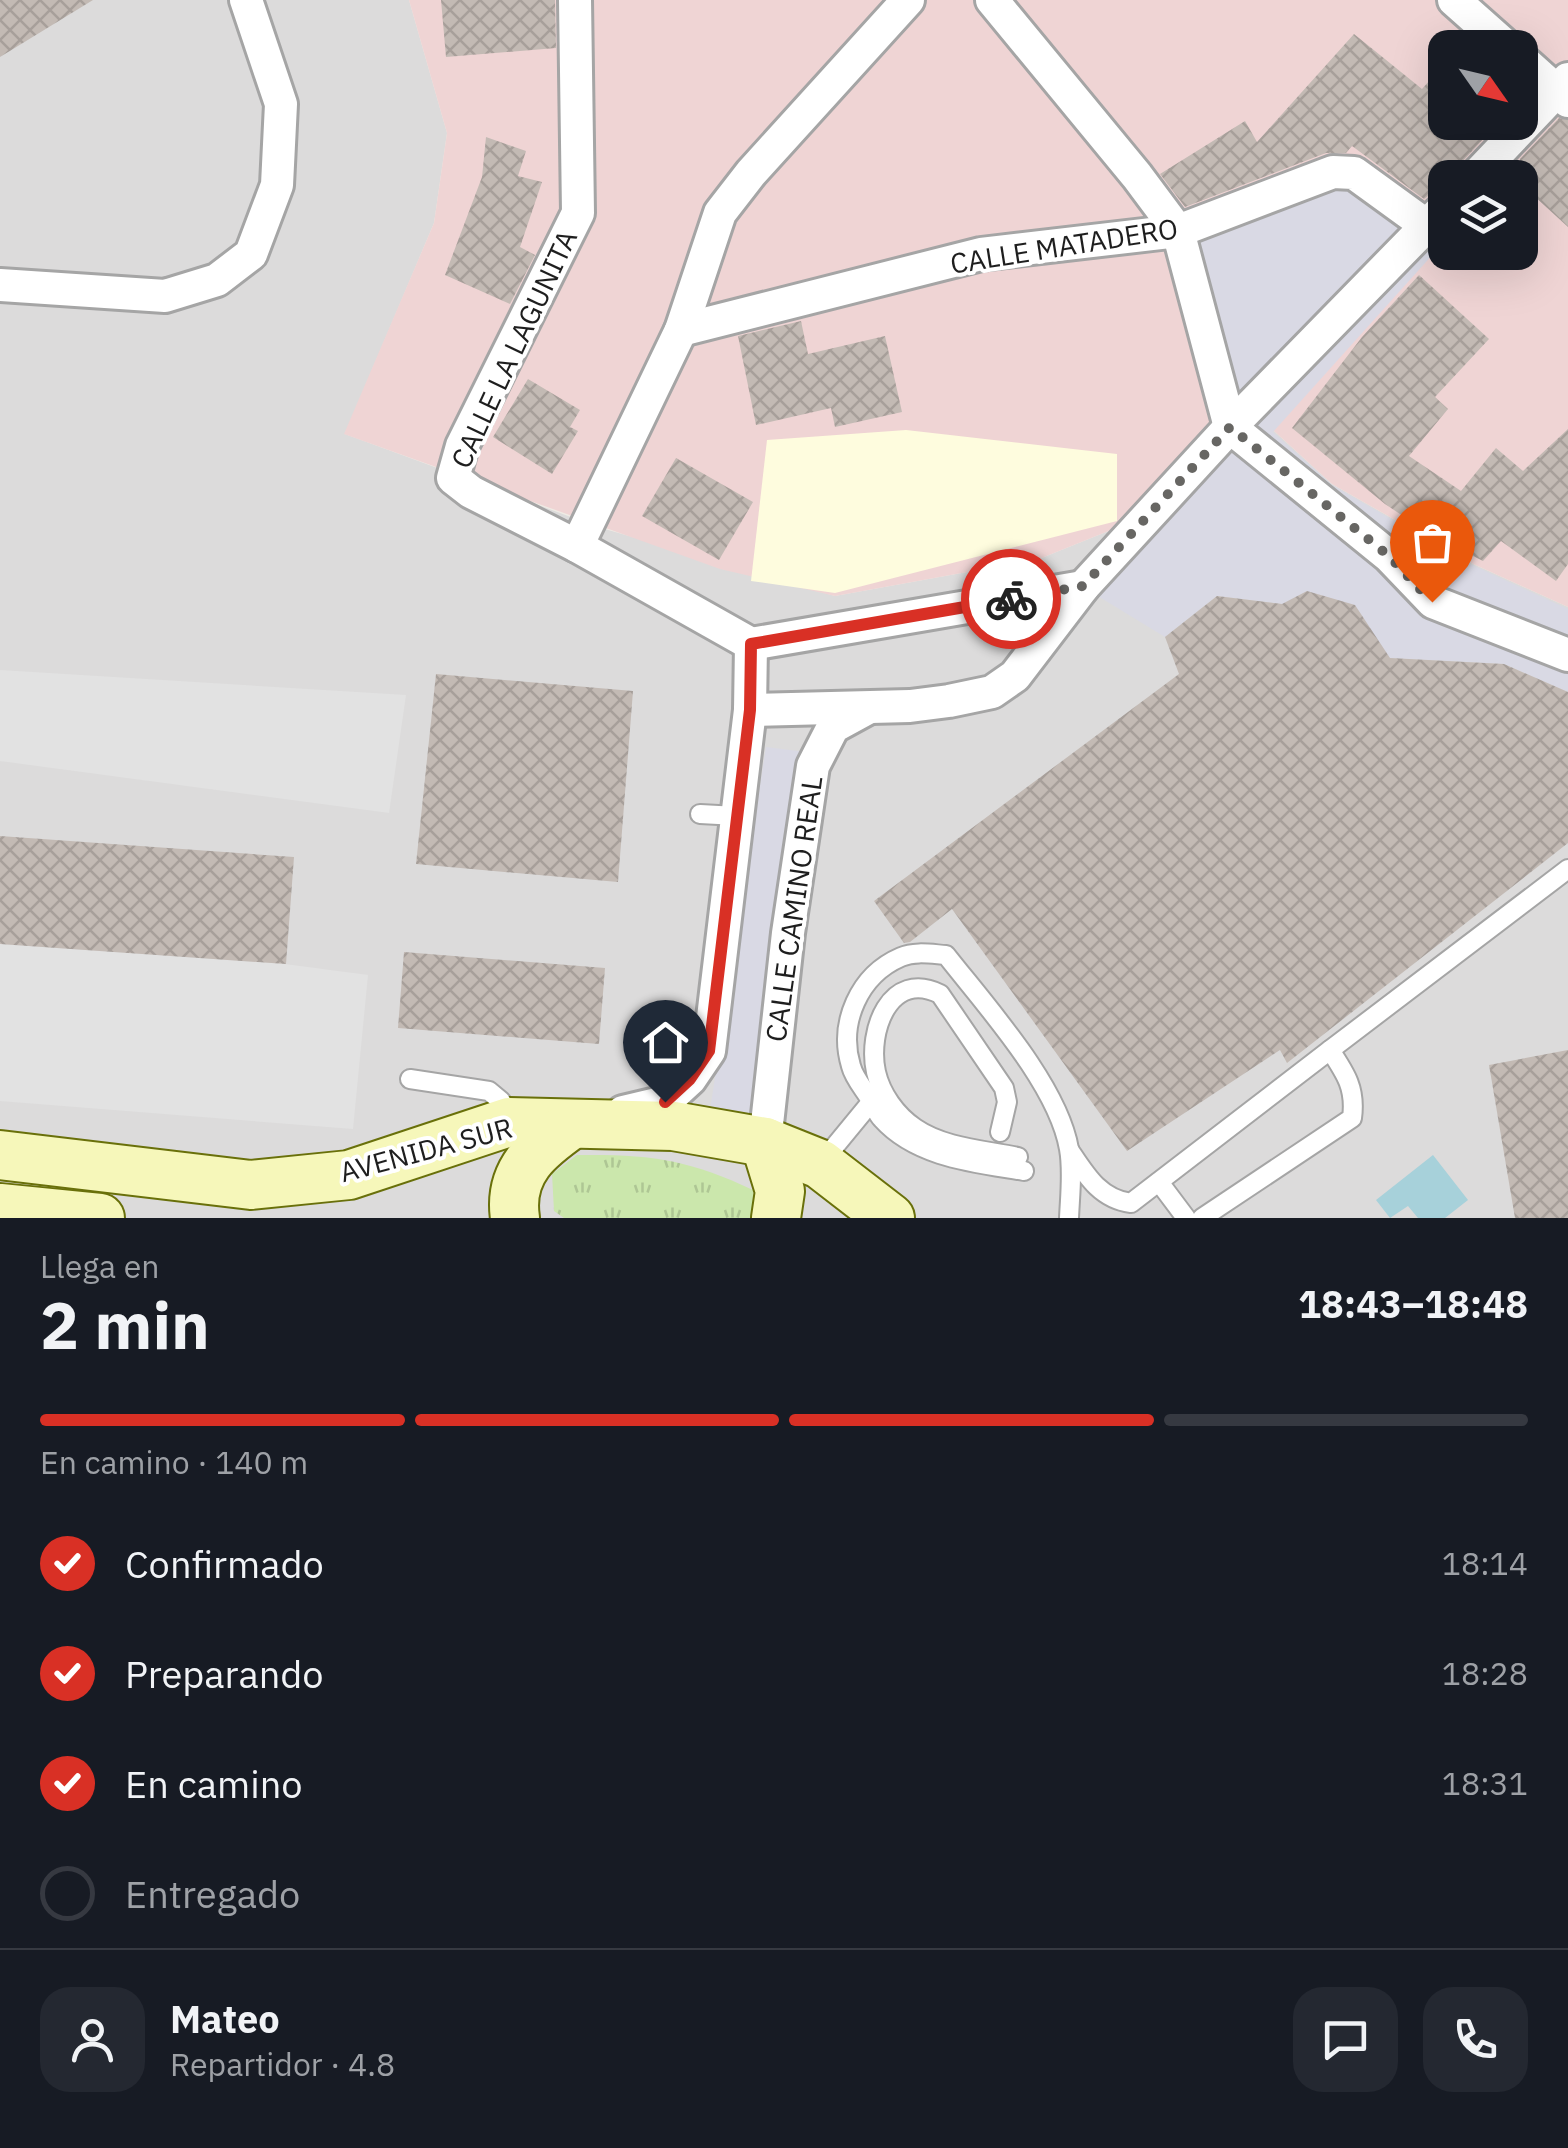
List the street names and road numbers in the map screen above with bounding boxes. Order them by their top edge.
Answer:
street label: CALLE MATADERO [947,209,1180,282]
street label: CALLE LA LAGUNITA [442,224,585,474]
street label: CALLE CAMINO REAL [757,774,830,1044]
street label: AVENIDA SUR [335,1109,516,1190]

